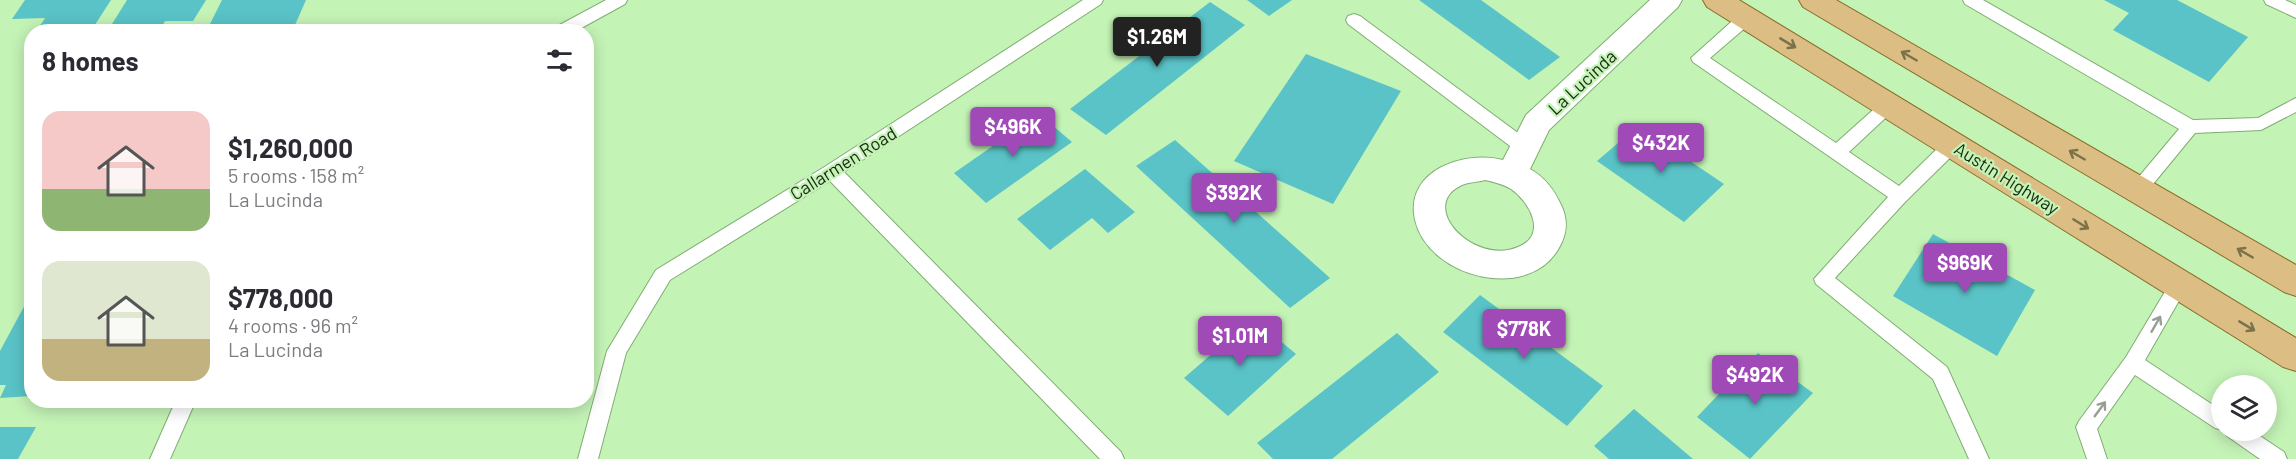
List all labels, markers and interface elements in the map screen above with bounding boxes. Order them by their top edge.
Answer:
pin: $1.26M [1108,17,1206,68]
text: $1.26M [1127,24,1187,48]
one-way arrow [1779,38,1796,50]
icon: filters [543,44,576,77]
text: 8 homes [42,45,139,76]
street label: La Lucinda [1543,45,1621,119]
one-way arrow [1901,50,1918,62]
pin: $496K [971,107,1055,158]
text: $496K [984,114,1042,138]
street label: Callarmen Road [786,121,900,205]
pin: $432K [1619,123,1703,174]
text: $432K [1632,130,1690,154]
text: $1,260,000 [228,132,353,163]
icon: home [90,135,162,207]
street label: Austin Highway [1951,137,2063,219]
one-way arrow [2069,148,2086,160]
text: 5 rooms · 158 m² [228,163,364,187]
pin: $392K [1192,173,1276,224]
text: $392K [1206,180,1262,204]
text: La Lucinda [228,187,323,211]
one-way arrow [2072,219,2089,231]
pin: $969K [1923,243,2007,294]
one-way arrow [2237,247,2255,258]
text: $969K [1937,250,1993,274]
text: $778,000 [228,282,333,313]
icon: home [90,285,162,357]
pin: $778K [1482,309,1566,360]
text: 4 rooms · 96 m² [228,313,358,337]
pin: $1.01M [1191,316,1289,367]
text: $778K [1497,316,1551,340]
one-way arrow [2150,316,2162,333]
one-way arrow [2238,321,2255,333]
text: $1.01M [1212,323,1268,347]
text: La Lucinda [228,337,323,361]
pin: $492K [1713,355,1797,406]
text: $492K [1726,362,1784,386]
map controls [2211,375,2277,441]
button: layers [2211,375,2277,441]
one-way arrow [2094,401,2106,417]

